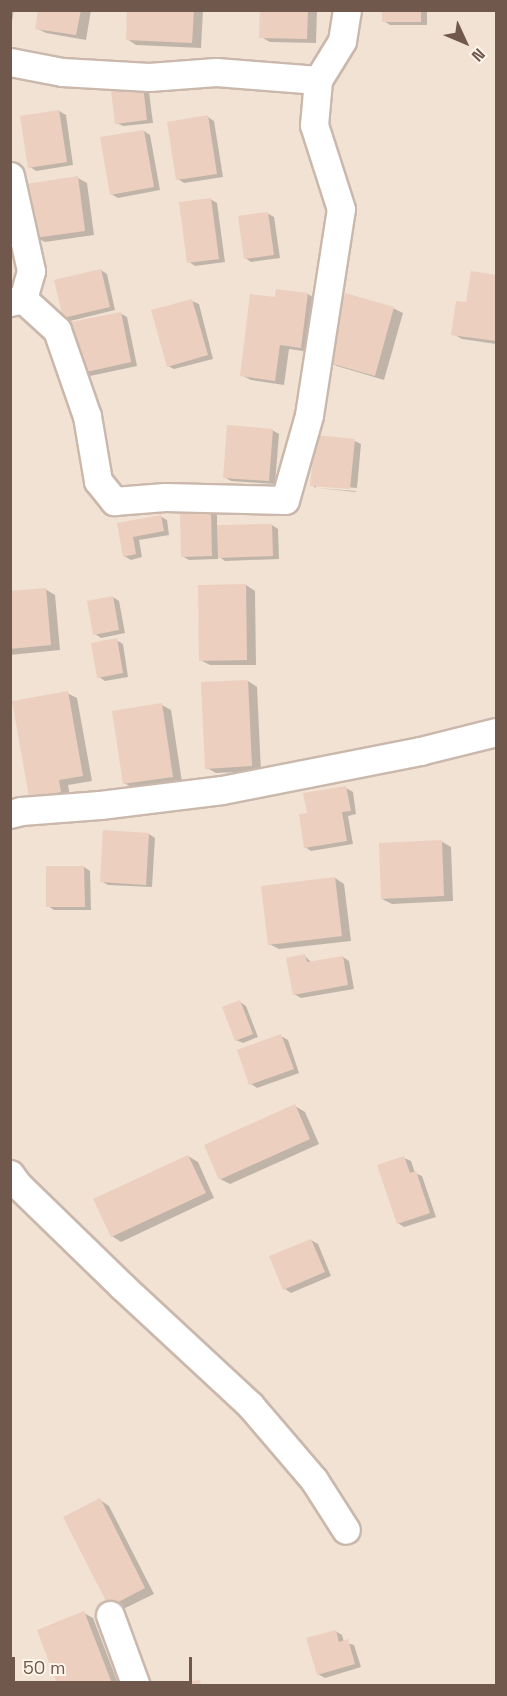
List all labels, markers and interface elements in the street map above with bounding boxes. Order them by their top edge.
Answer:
north arrow [435,12,495,72]
text: N [467,44,490,66]
scale bar [15,1645,195,1683]
text: 50 m [23,1656,65,1679]

